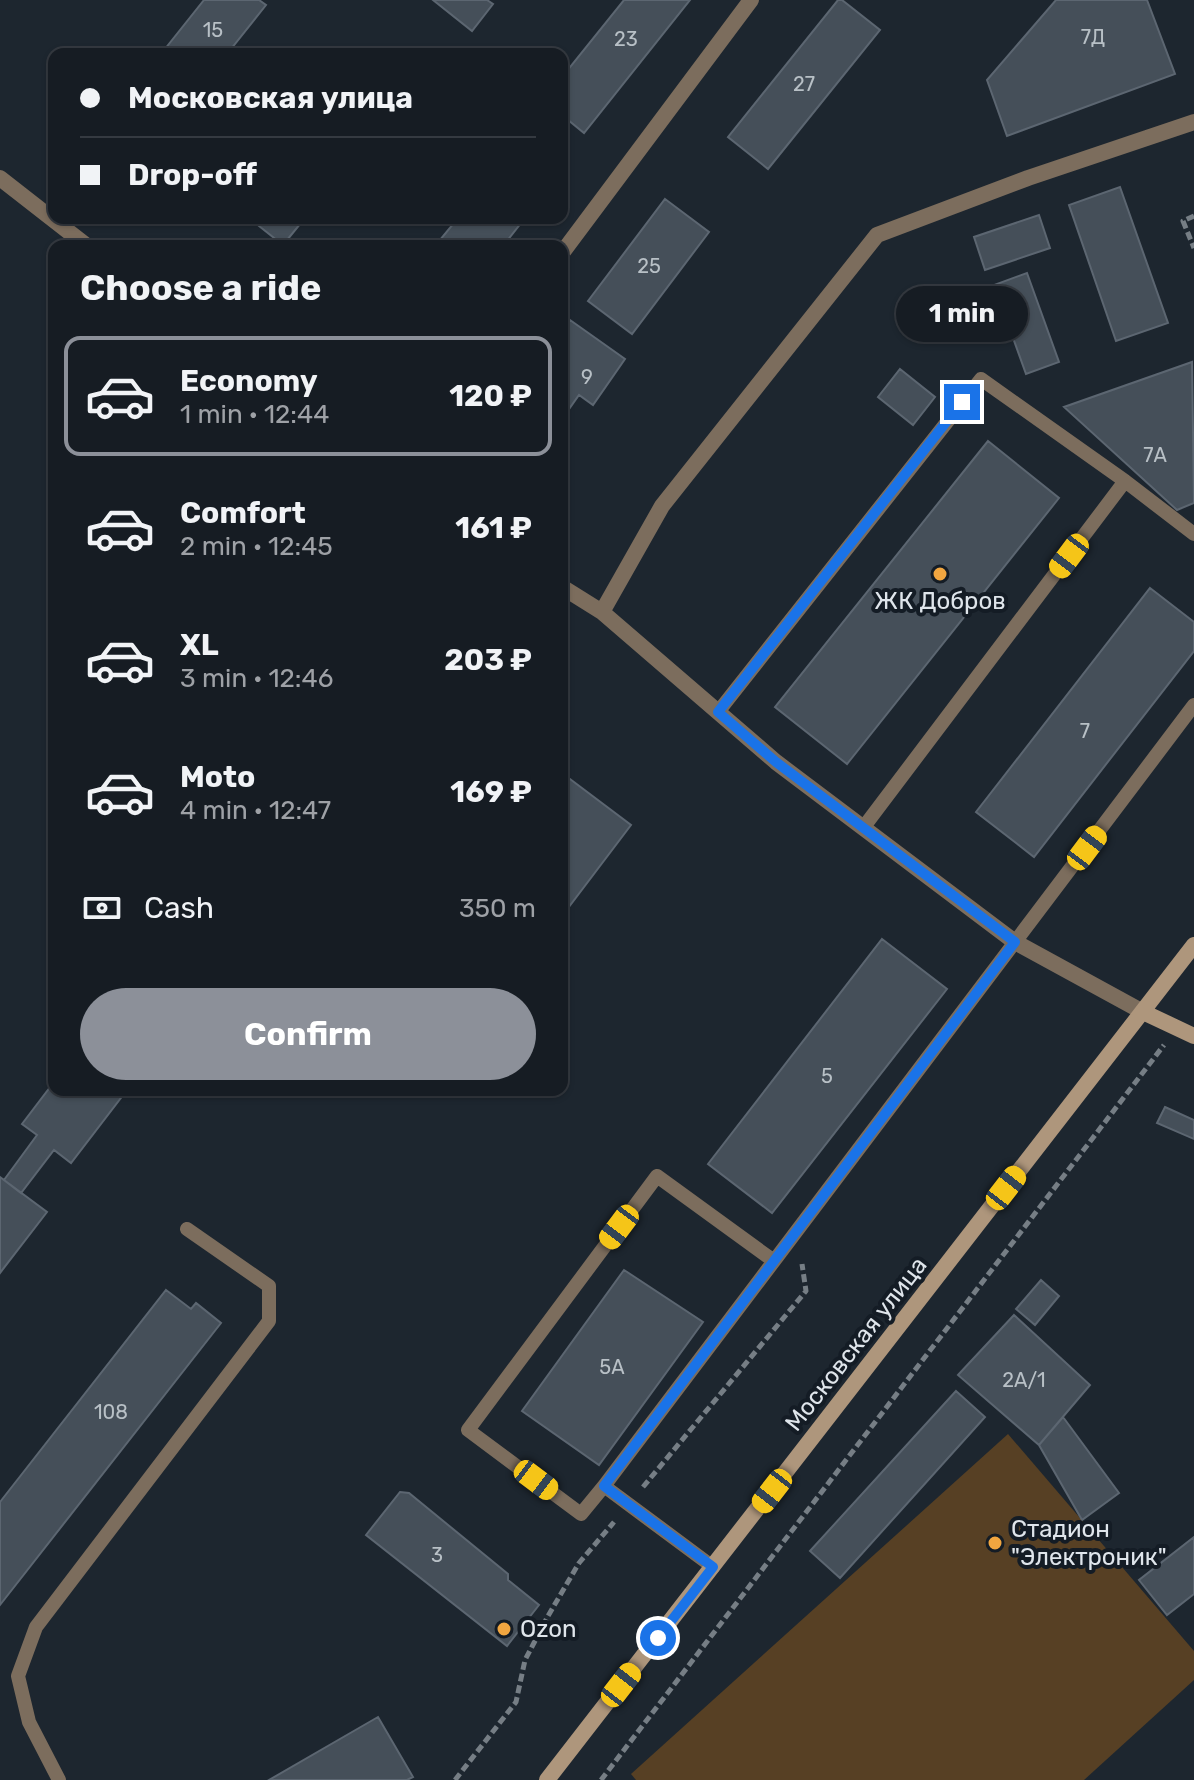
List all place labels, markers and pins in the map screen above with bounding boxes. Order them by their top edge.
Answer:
marker: ЖК Добров [931,565,949,583]
place label: ЖК Добров [874,587,1006,615]
place label: Стадион "Электроник" [1011,1515,1167,1571]
marker: Стадион "Электроник" [986,1534,1004,1552]
place label: Ozon [520,1615,577,1643]
marker: Ozon [495,1620,513,1638]

